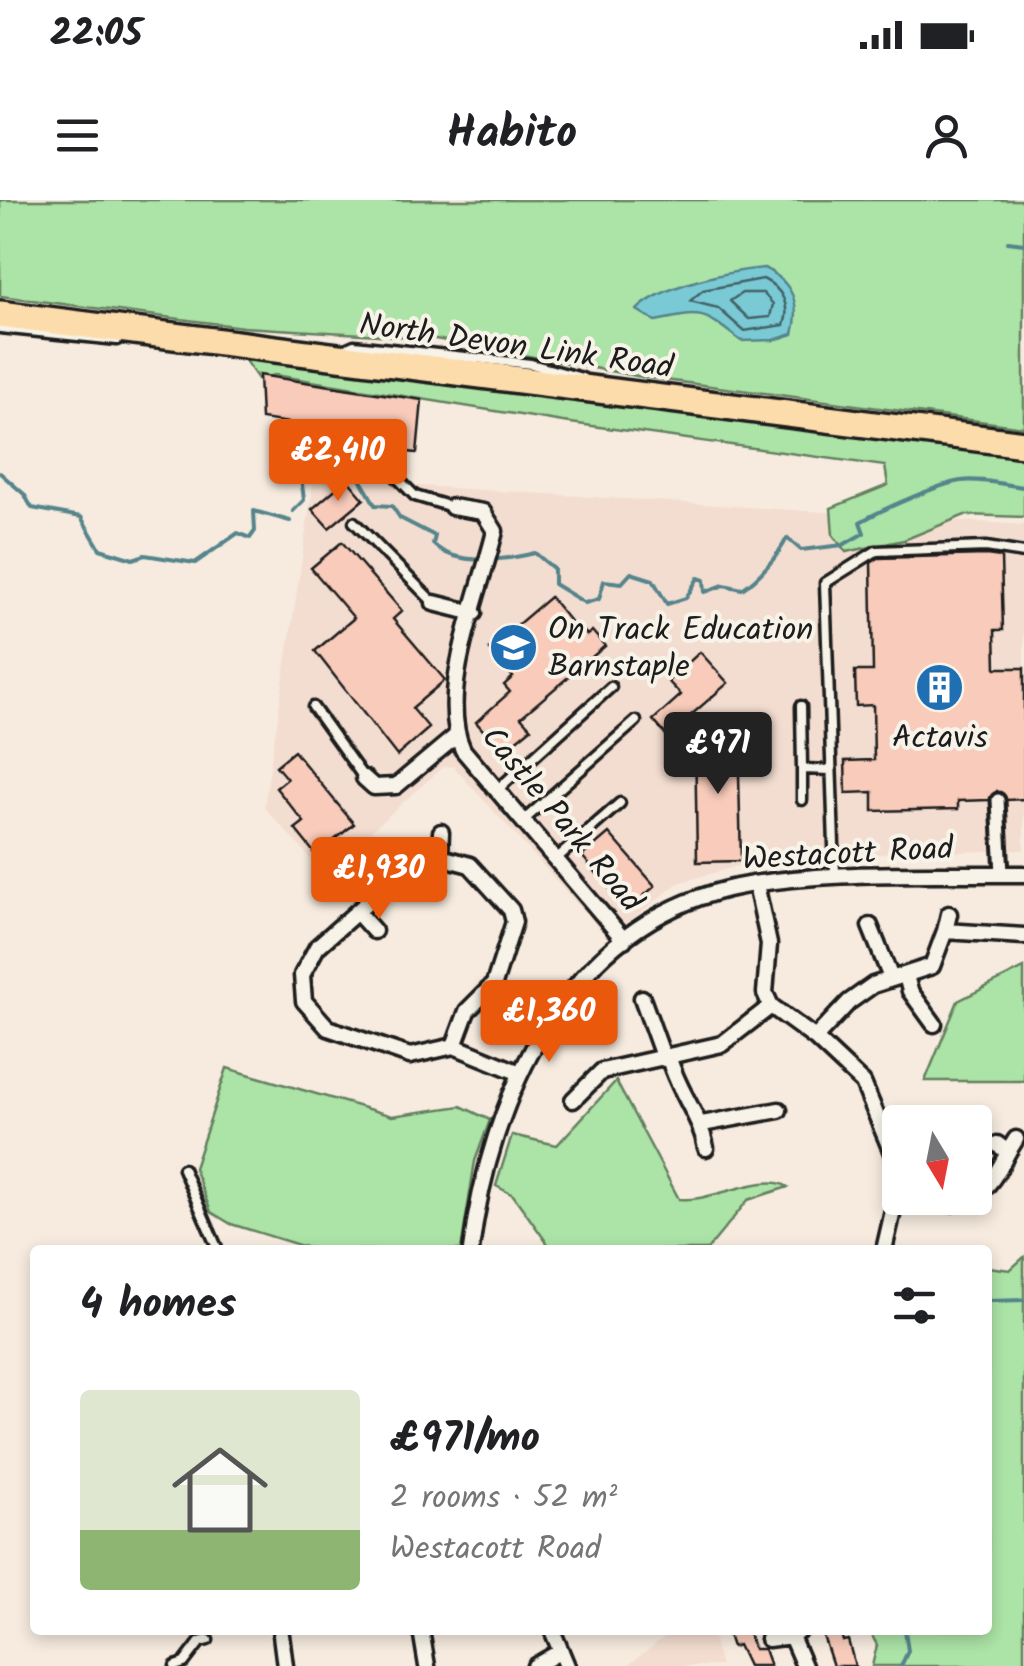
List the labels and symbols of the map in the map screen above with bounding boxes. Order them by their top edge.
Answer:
street label: North Devon Link Road [356,300,677,394]
pin: £2,410 [257,419,419,504]
place label: On Track Education Barnstaple [548,605,813,693]
school or university icon: On Track Education Barnstaple [487,622,539,674]
building icon: Actavis [914,662,966,714]
pin: £971 [659,712,777,797]
place label: Actavis [892,713,988,764]
street label: Castle Park Road [467,715,655,925]
street label: Westacott Road [741,824,956,886]
pin: £1,930 [298,837,460,922]
pin: £1,360 [468,980,630,1065]
north arrow [882,1105,992,1215]

